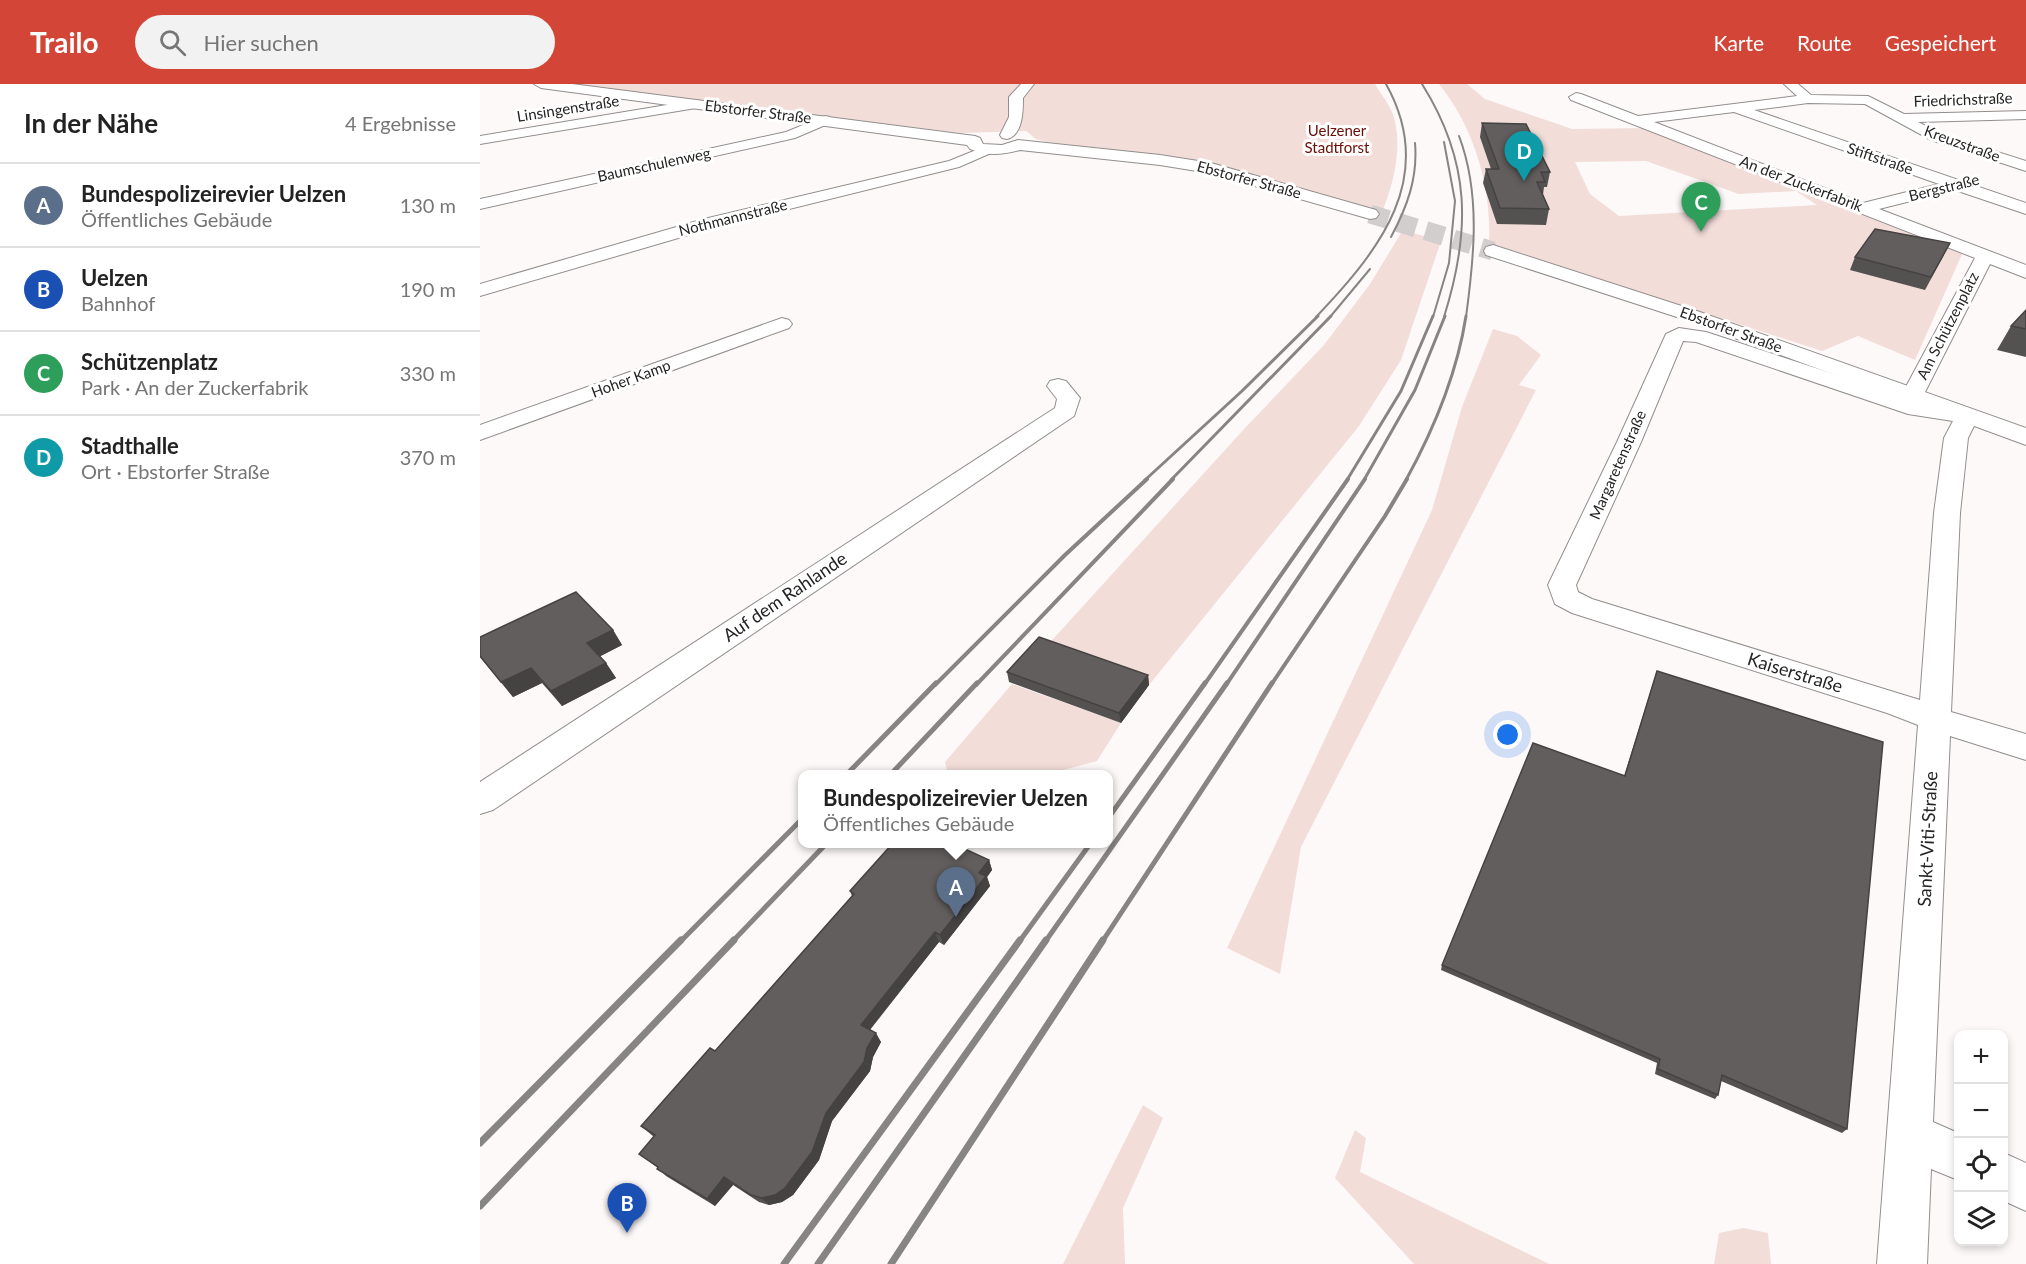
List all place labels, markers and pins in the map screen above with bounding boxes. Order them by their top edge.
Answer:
pin: D [1504,132,1544,181]
pin: C [1682,182,1720,232]
pin: A [936,868,976,917]
pin: B [608,1184,646,1233]

